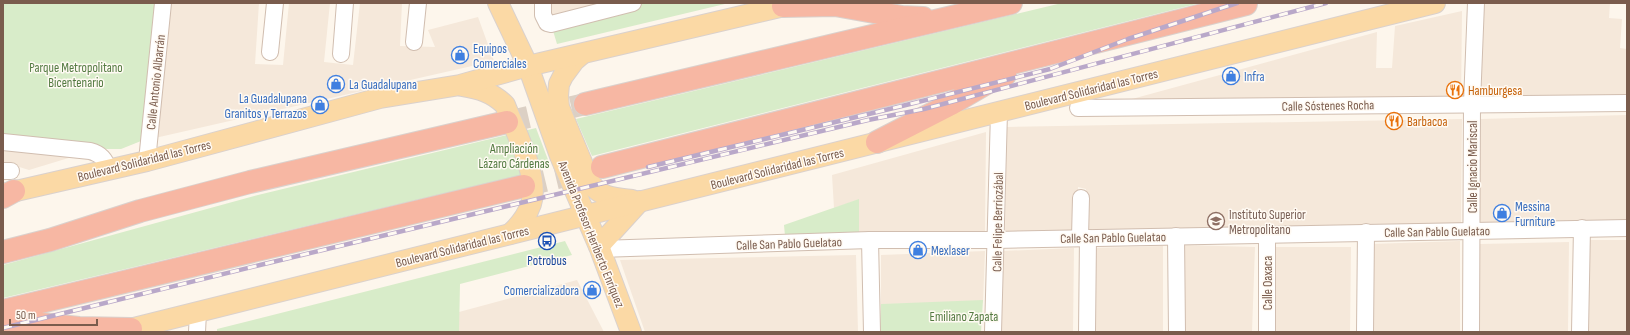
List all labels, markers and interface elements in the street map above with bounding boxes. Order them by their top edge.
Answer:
street label: Calle Antonio Albarrán [143,34,169,131]
place label: Equipos Comerciales [473,41,527,72]
shop icon: Equipos Comerciales [450,45,470,65]
park label: Parque Metropolitano Bicentenario [29,60,123,91]
street label: Boulevard Solidaridad las Torres [1023,66,1160,114]
shop icon: Infra [1221,66,1241,86]
place label: Infra [1244,69,1264,85]
shop icon: La Guadalupana [326,74,346,94]
place label: La Guadalupana [349,77,417,93]
restaurant icon: Hamburgesa [1445,80,1465,100]
place label: Hamburgesa [1468,83,1522,99]
place label: La Guadalupana Granitos y Terrazos [224,91,307,122]
shop icon: La Guadalupana Granitos y Terrazos [310,95,330,115]
street label: Calle Sóstenes Rocha [1282,97,1374,115]
restaurant icon: Barbacoa [1384,111,1404,131]
place label: Barbacoa [1407,114,1447,130]
street label: Calle Ignacio Mariscal [1465,121,1481,213]
street label: Boulevard Solidaridad las Torres [76,137,213,185]
park label: Ampliación Lázaro Cárdenas [479,141,550,172]
street label: Boulevard Solidaridad las Torres [709,145,846,193]
street label: Avenida Profesor Heriberto Enríquez [554,158,628,310]
street label: Calle Felipe Berriozábal [989,172,1007,272]
place label: Messina Furniture [1515,199,1555,230]
shop icon: Messina Furniture [1492,203,1512,223]
place label: Instituto Superior Metropolitano [1229,207,1306,238]
school or university icon: Instituto Superior Metropolitano [1206,211,1226,231]
street label: Boulevard Solidaridad las Torres [394,223,531,271]
street label: Calle San Pablo Guelatao [1384,223,1490,241]
street label: Calle San Pablo Guelatao [1060,229,1166,247]
bus stop icon: Potrobus [537,231,557,251]
street label: Calle San Pablo Guelatao [736,234,842,254]
shop icon: Mexlaser [908,240,928,260]
place label: Mexlaser [931,243,970,259]
place label: Potrobus [527,253,567,269]
street label: Calle Oaxaca [1260,256,1276,310]
shop icon: Comercializadora [582,280,602,300]
place label: Comercializadora [504,283,579,299]
scale bar [10,301,97,327]
text: 50 m [16,308,36,323]
park label: Emiliano Zapata [930,309,998,325]

